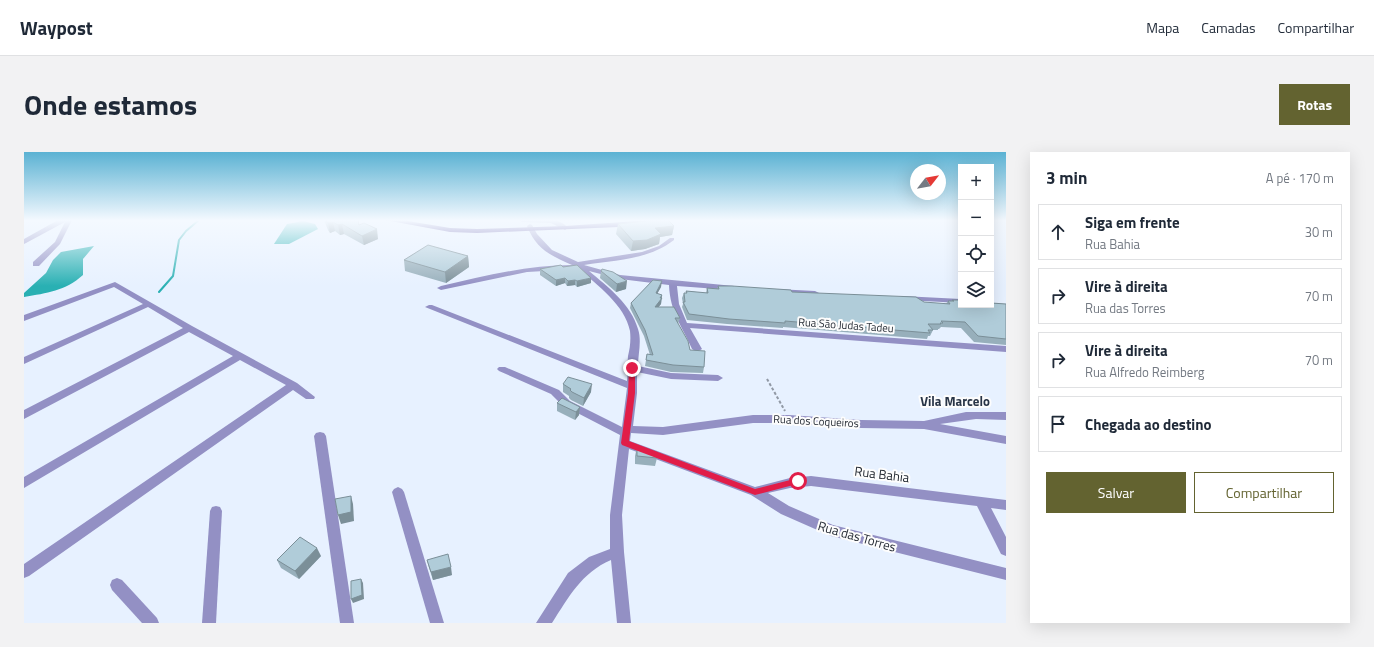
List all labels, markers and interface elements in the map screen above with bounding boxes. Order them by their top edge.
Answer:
text: Waypost [20,13,93,42]
text: Mapa [1146,17,1179,38]
text: Camadas [1201,17,1256,38]
text: Compartilhar [1278,17,1354,38]
text: Onde estamos [24,83,197,126]
button: Rotas [1279,84,1350,125]
north arrow [910,164,946,200]
map controls [958,164,994,308]
button: + [958,164,994,200]
text: 3 min [1046,165,1087,191]
text: A pé · 170 m [1266,168,1334,188]
button: − [958,200,994,236]
text: Siga em frente [1085,211,1180,234]
icon: ahead [1047,221,1069,243]
text: 30 m [1305,222,1333,242]
text: Rua Bahia [1085,234,1140,254]
button: locate [958,236,994,272]
button: layers [958,272,994,308]
text: Vire à direita [1085,275,1168,298]
icon: right [1047,285,1069,307]
text: 70 m [1305,286,1333,306]
text: Rua das Torres [1085,298,1166,318]
street label: Rua São Judas Tadeu [798,314,894,336]
text: Vire à direita [1085,339,1168,362]
icon: right [1047,349,1069,371]
text: 70 m [1305,350,1333,370]
route end [623,359,641,377]
text: Rua Alfredo Reimberg [1085,362,1205,382]
district label: Vila Marcelo [920,391,990,411]
street label: Rua dos Coqueiros [773,411,859,431]
icon: arrive [1047,413,1069,435]
text: Chegada ao destino [1085,413,1211,436]
street label: Rua Bahia [853,461,911,487]
route start [789,472,807,490]
button: Salvar [1046,472,1186,513]
button: Compartilhar [1194,472,1334,513]
street label: Rua das Torres [816,515,898,557]

